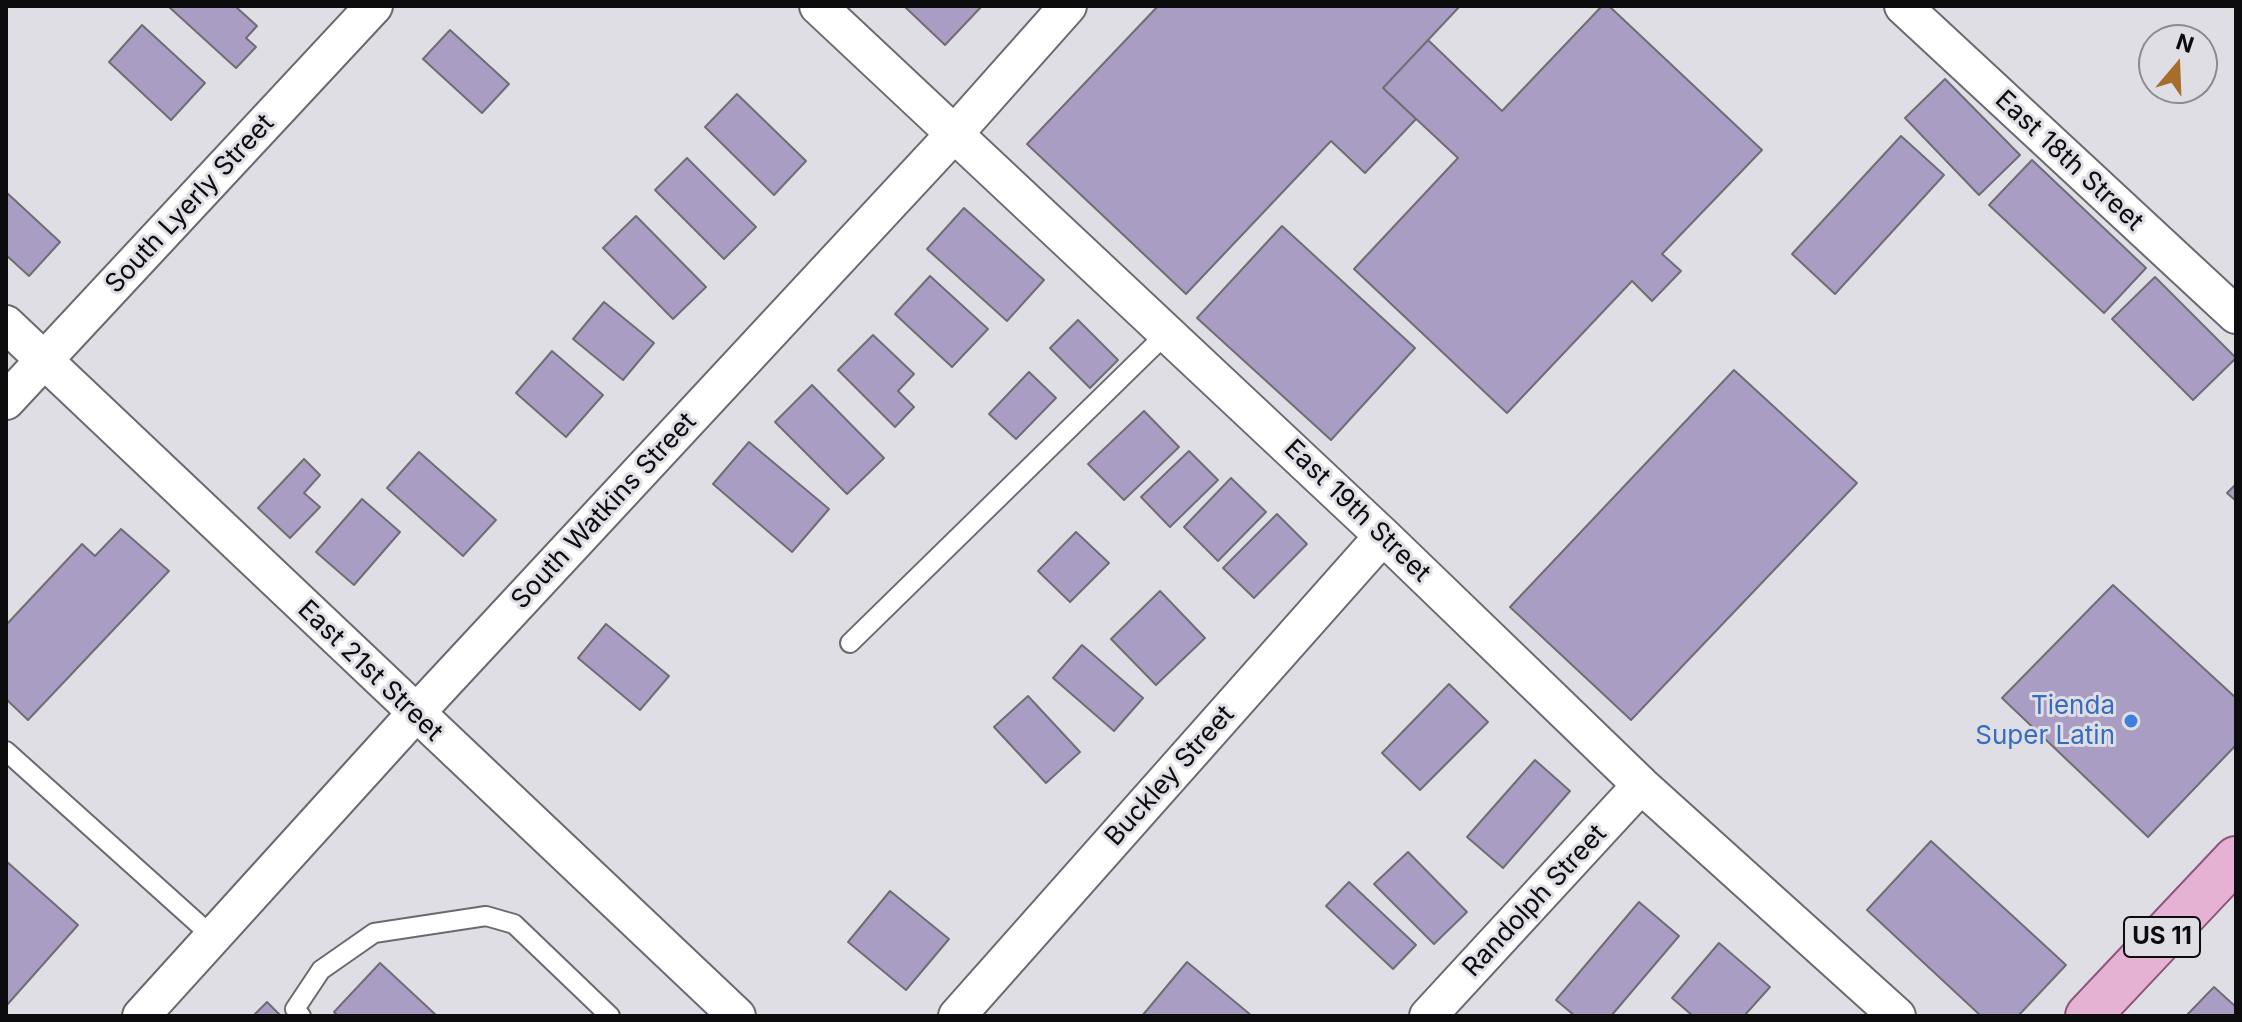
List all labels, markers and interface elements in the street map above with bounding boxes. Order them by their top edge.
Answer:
north arrow [2138,24,2218,104]
text: N [2173,28,2197,58]
street label: East 18th Street [1989,84,2149,238]
street label: South Lyerly Street [99,108,281,300]
street label: South Watkins Street [505,407,703,615]
street label: East 19th Street [1277,433,1437,589]
street label: East 21st Street [291,594,449,748]
place label: Tienda Super Latin [1975,690,2115,752]
street label: Buckley Street [1099,700,1241,852]
marker: Tienda Super Latin [2122,712,2140,730]
street label: Randolph Street [1457,819,1613,983]
road number: US 11 [2124,917,2200,957]

